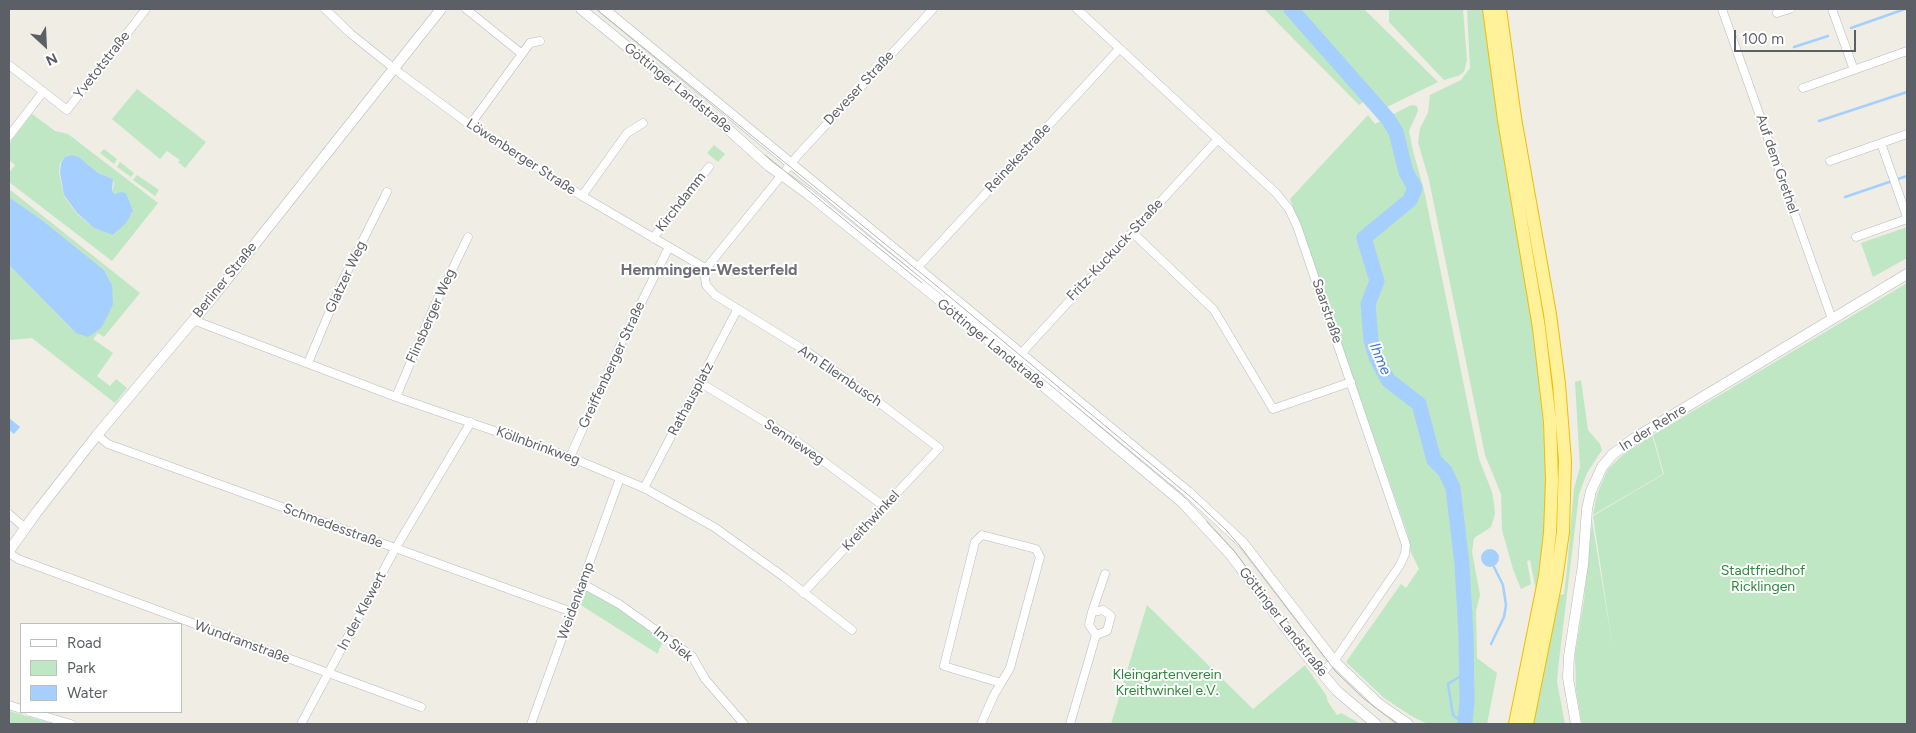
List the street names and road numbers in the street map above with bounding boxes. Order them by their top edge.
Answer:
street label: Yvetotstraße [70,28,134,102]
street label: Göttinger Landstraße [621,39,735,137]
street label: Deveser Straße [820,47,898,129]
street label: Auf dem Grethel [1752,112,1802,216]
street label: Löwenberger Straße [463,115,579,199]
street label: Reinekestraße [982,120,1054,196]
street label: Kirchdamm [653,169,709,235]
street label: Fritz-Kuckuck-Straße [1063,195,1167,305]
street label: Glatzer Weg [322,238,370,316]
street label: Berliner Straße [189,239,261,321]
street label: Flinsberger Weg [403,266,459,366]
street label: Saarstraße [1308,277,1346,345]
street label: Göttinger Landstraße [934,295,1048,393]
street label: Greiffenberger Straße [575,299,649,431]
street label: Am Ellernbusch [795,342,885,410]
street label: Rathausplatz [665,359,717,439]
street label: In der Rehre [1616,401,1690,455]
street label: Sennieweg [761,416,827,468]
street label: Köllnbrinkweg [494,423,582,469]
street label: Kreithwinkel [839,487,903,555]
street label: Schmedesstraße [281,500,385,552]
street label: Weidenkamp [554,560,598,642]
street label: Göttinger Landstraße [1235,564,1331,680]
street label: In der Klewert [334,569,390,653]
street label: Wundramstraße [192,617,292,667]
street label: Im Siek [650,623,696,665]

